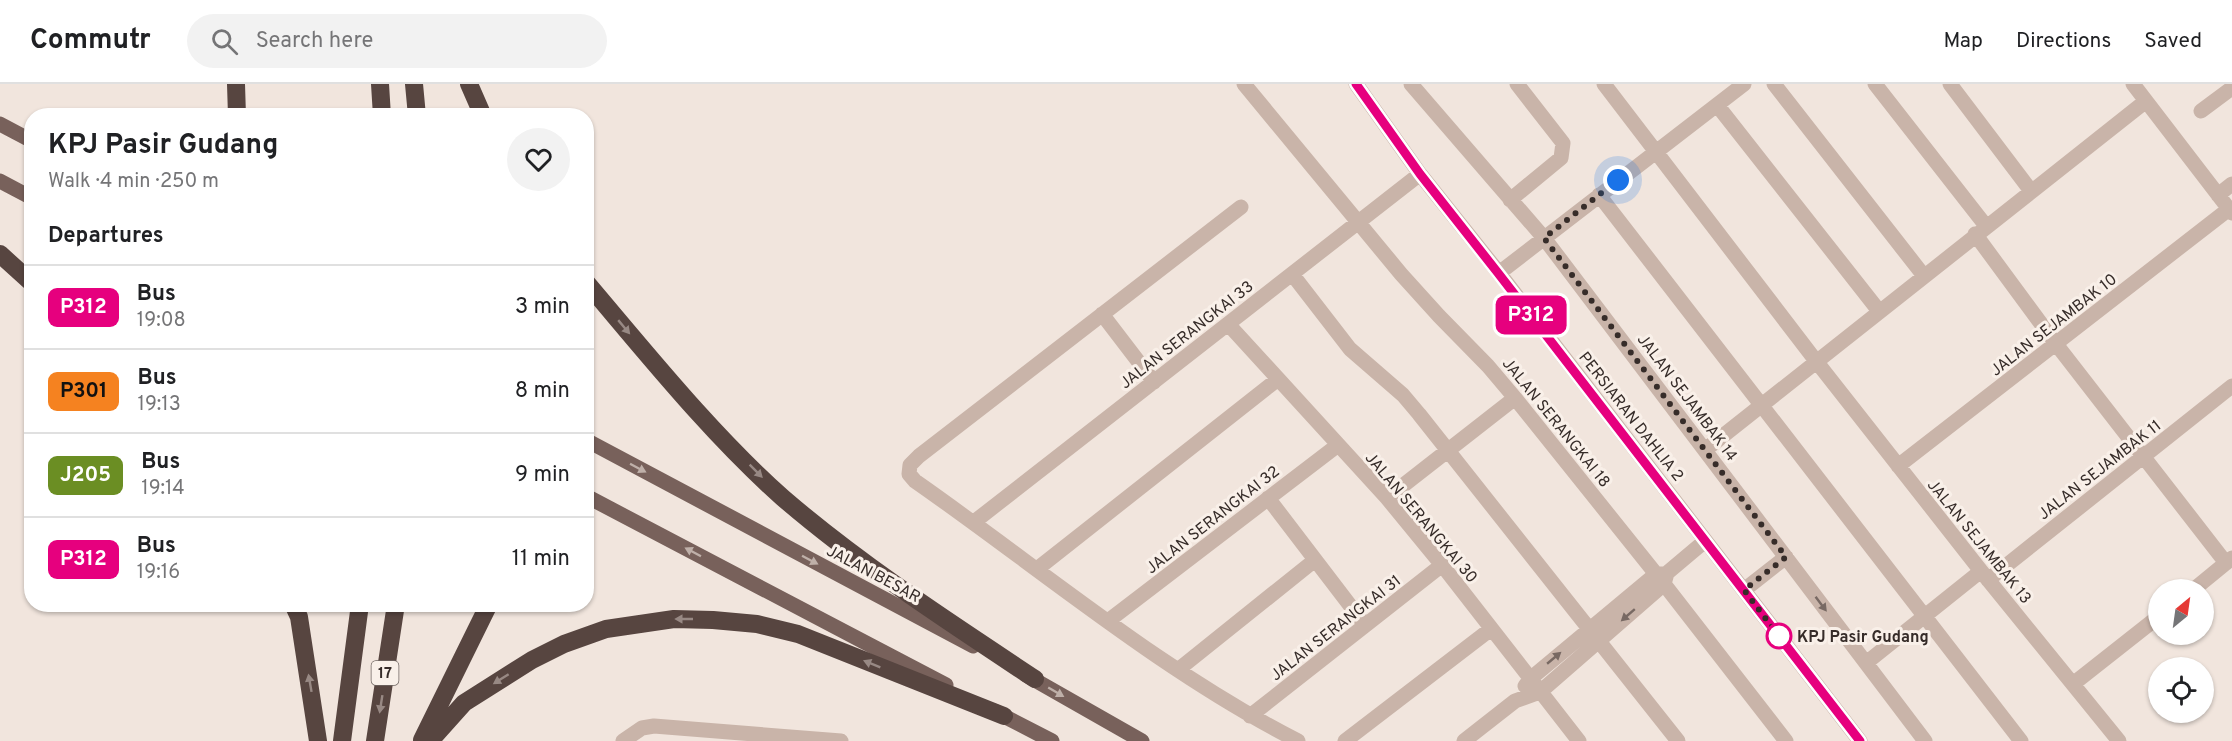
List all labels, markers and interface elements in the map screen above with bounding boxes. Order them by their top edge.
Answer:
search box [187,14,607,68]
text: Commutr [30,23,151,59]
icon: search [208,25,241,58]
text: Search here [256,28,373,55]
text: Map [1943,28,1983,55]
text: Directions [2016,28,2111,55]
text: Saved [2144,28,2202,55]
text: KPJ Pasir Gudang [48,128,278,164]
button: heart [507,128,570,191]
your location [1603,165,1633,195]
text: Walk · 4 min · 250 m [48,169,219,195]
text: Departures [48,223,164,250]
street label: JALAN SEJAMBAK 10 [1987,270,2122,381]
street label: JALAN SERANGKAI 33 [1116,277,1258,394]
text: Bus [137,281,176,308]
text: P312 [60,294,107,321]
text: 3 min [515,294,570,321]
line badge: P312 [1489,296,1573,334]
text: P312 [1508,302,1554,329]
text: 19:08 [137,308,186,334]
one-way arrow [617,319,630,334]
street label: JALAN SEJAMBAK 14 [1632,330,1741,466]
street label: PERSIARAN DAHLIA 2 [1574,348,1687,486]
street label: JALAN SERANGKAI 18 [1497,354,1614,492]
text: Bus [137,365,177,392]
text: P301 [60,378,107,405]
text: 8 min [515,378,570,405]
text: 19:13 [137,392,181,418]
street label: JALAN SEJAMBAK 11 [2035,416,2166,525]
text: Bus [141,449,180,476]
street label: JALAN SERANGKAI 30 [1360,449,1481,588]
text: J205 [60,462,111,489]
text: 9 min [515,462,570,489]
street label: JALAN SERANGKAI 32 [1142,462,1284,579]
one-way arrow [630,463,647,473]
one-way arrow [748,463,762,477]
text: 19:14 [141,476,185,502]
street label: JALAN SEJAMBAK 13 [1922,476,2035,609]
text: Bus [137,533,176,560]
street label: JALAN BESAR [823,542,924,608]
text: P312 [60,546,107,573]
text: 11 min [512,546,570,573]
one-way arrow [684,547,701,557]
one-way arrow [801,554,819,564]
text: 19:16 [137,560,180,586]
street label: JALAN SERANGKAI 31 [1267,571,1406,686]
north arrow [2148,579,2214,645]
map controls [2148,579,2214,723]
one-way arrow [1815,596,1827,612]
one-way arrow [1621,608,1636,621]
one-way arrow [675,614,694,624]
marker: KPJ Pasir Gudang [1766,623,1792,649]
place label: KPJ Pasir Gudang [1797,628,1929,648]
one-way arrow [1546,652,1562,665]
button: locate [2148,657,2214,723]
one-way arrow [863,659,881,668]
road number: 17 [372,661,398,685]
one-way arrow [493,673,509,684]
one-way arrow [305,674,314,693]
one-way arrow [1048,686,1064,697]
one-way arrow [376,694,385,713]

